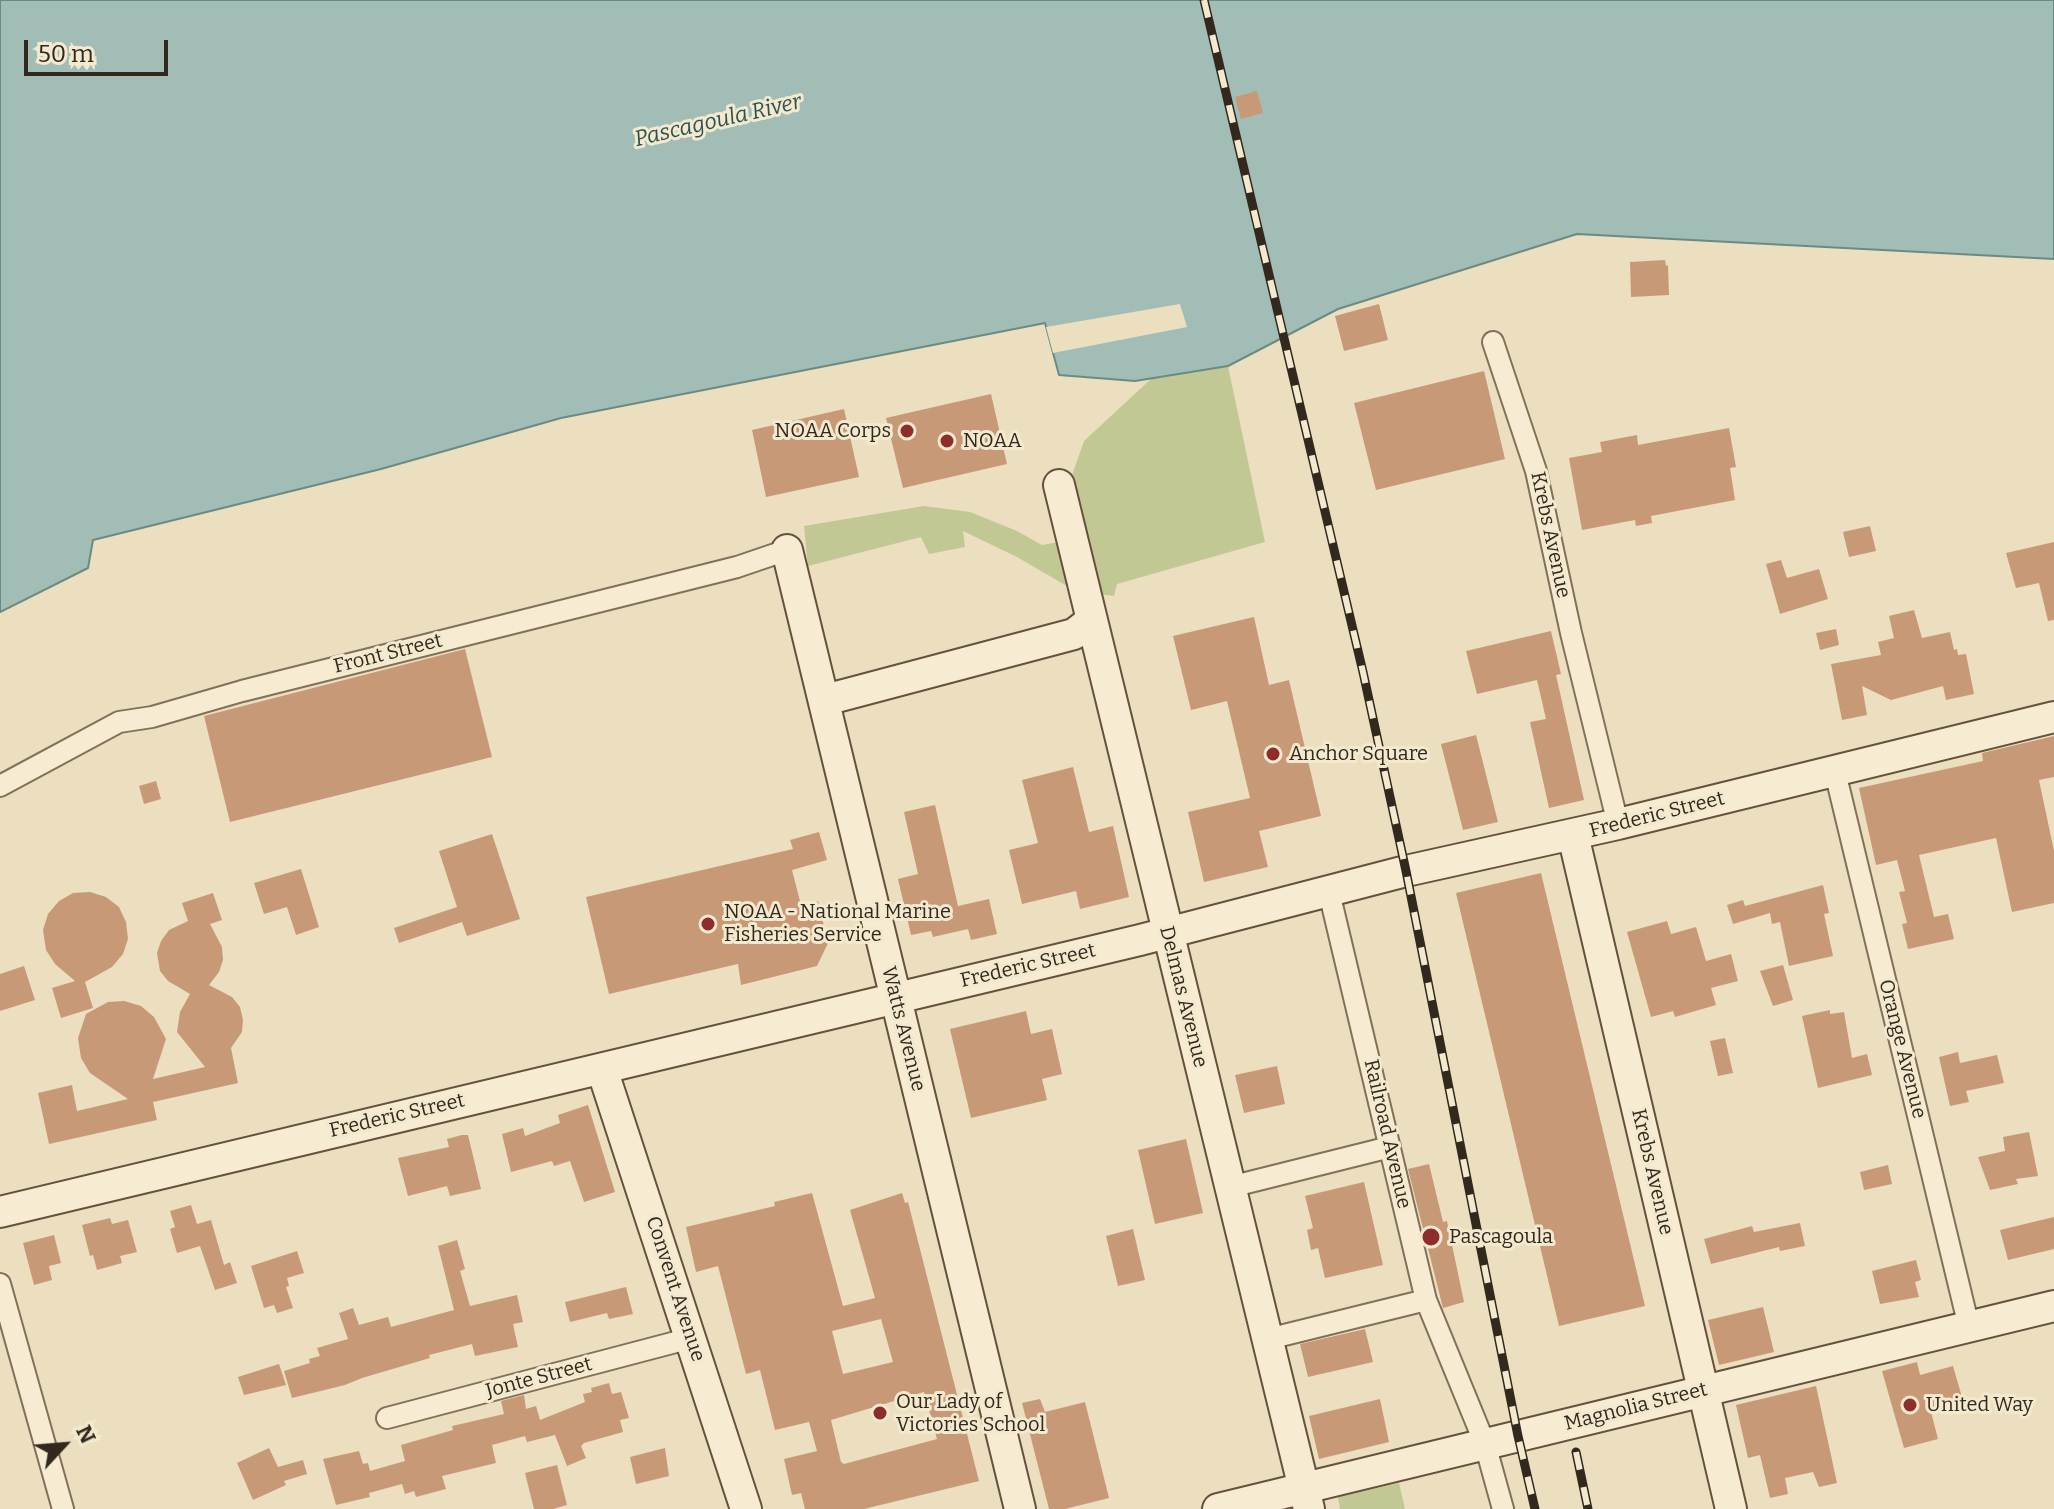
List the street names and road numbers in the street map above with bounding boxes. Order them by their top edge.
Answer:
street label: Krebs Avenue [1525,470,1575,600]
street label: Front Street [331,629,445,679]
street label: Frederic Street [1587,787,1727,843]
street label: Delmas Avenue [1154,924,1212,1070]
street label: Frederic Street [958,939,1098,993]
street label: Watts Avenue [876,964,930,1094]
street label: Orange Avenue [1873,977,1931,1121]
street label: Railroad Avenue [1358,1057,1416,1211]
street label: Frederic Street [327,1089,467,1143]
street label: Krebs Avenue [1626,1107,1678,1237]
street label: Convent Avenue [640,1213,710,1365]
street label: Jonte Street [483,1352,595,1404]
street label: Magnolia Street [1562,1378,1710,1436]

